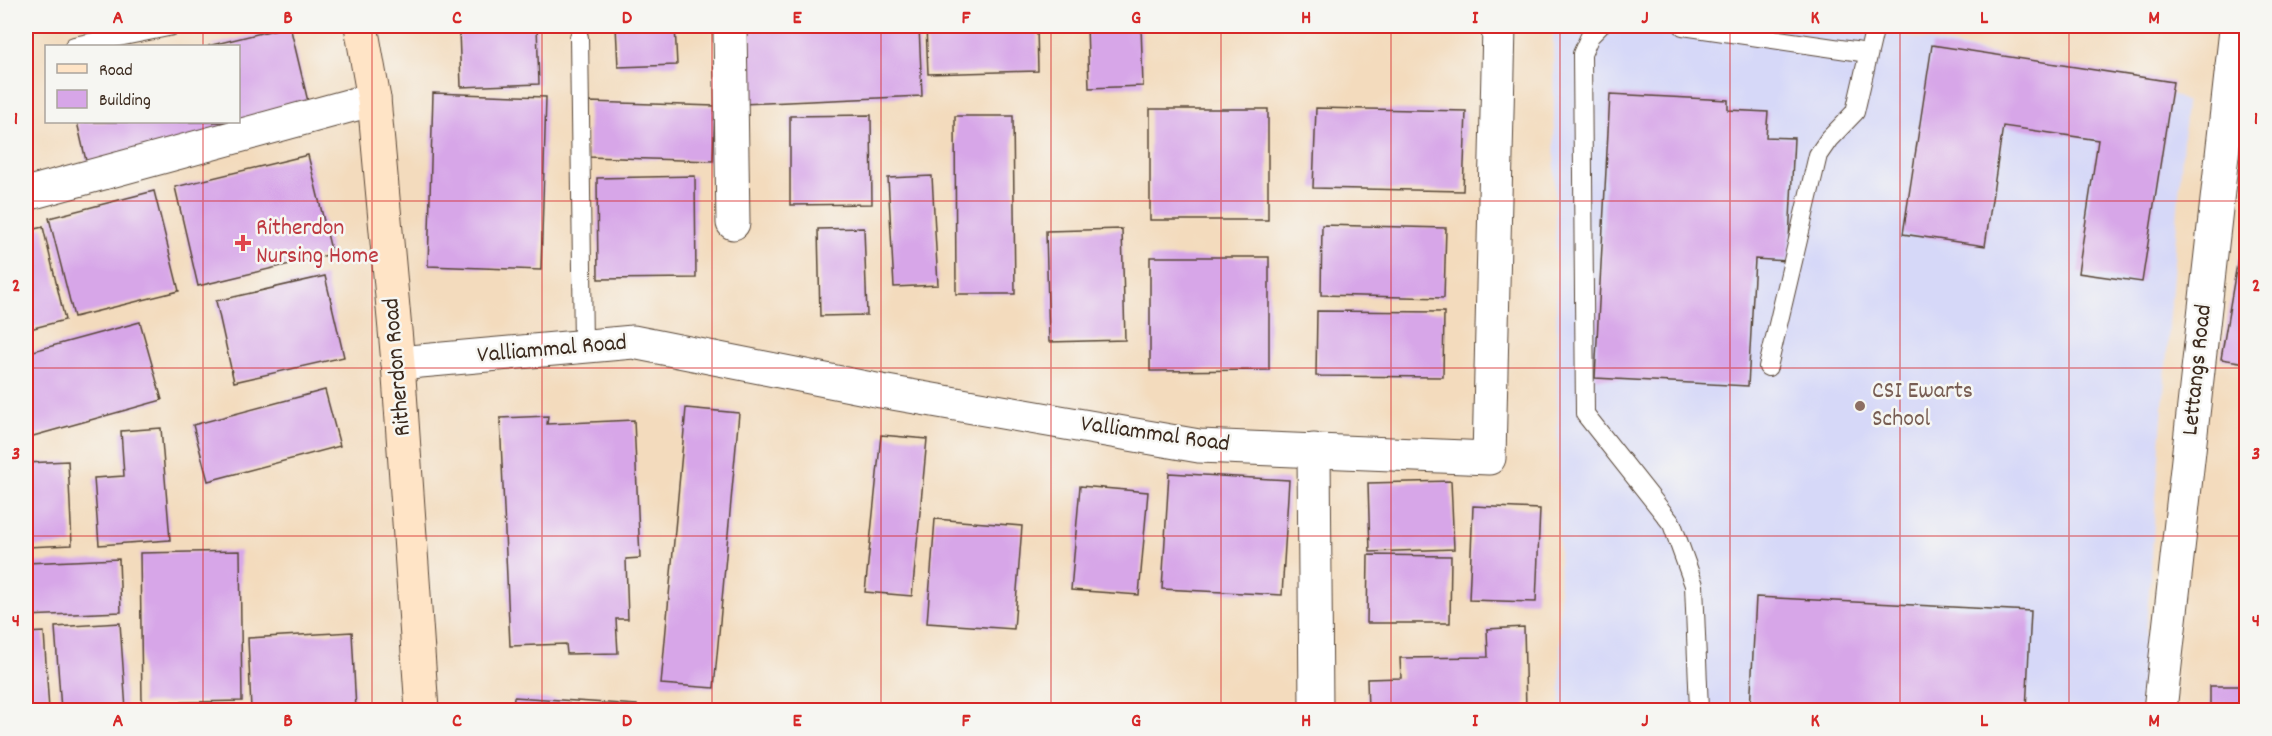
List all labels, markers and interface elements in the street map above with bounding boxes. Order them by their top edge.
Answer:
text: A [113,5,124,33]
text: B [283,5,293,33]
text: C [452,5,462,33]
text: D [622,5,633,33]
text: E [792,5,802,33]
text: F [962,5,972,33]
text: G [1131,5,1141,33]
text: H [1301,5,1311,33]
text: I [1472,5,1479,33]
text: J [1641,5,1649,33]
text: K [1810,5,1820,33]
text: L [1980,5,1989,33]
text: M [2148,5,2160,33]
legend [45,45,240,123]
text: Road [99,59,133,84]
text: Building [99,89,151,114]
text: 1 [14,106,18,134]
text: 1 [2254,106,2258,134]
place label: Ritherdon Nursing Home [256,212,379,274]
marker: Ritherdon Nursing Home [234,234,252,252]
text: 2 [12,273,20,301]
text: 2 [2252,273,2260,301]
street label: Ritherdon Road [375,296,421,438]
street label: Lettangs Road [2174,303,2222,437]
street label: Valliammal Road [476,327,628,373]
place label: CSI Ewarts School [1872,375,1973,437]
marker: CSI Ewarts School [1853,399,1867,413]
street label: Valliammal Road [1078,408,1232,462]
text: 3 [12,441,20,469]
text: 3 [2252,441,2260,469]
text: 4 [12,608,20,636]
text: 4 [2252,608,2260,636]
text: A [113,708,124,736]
text: B [283,708,293,736]
text: C [452,708,462,736]
text: D [622,708,633,736]
text: E [792,708,802,736]
text: F [962,708,972,736]
text: G [1131,708,1141,736]
text: H [1301,708,1311,736]
text: I [1472,708,1479,736]
text: J [1641,708,1649,736]
text: K [1810,708,1820,736]
text: L [1980,708,1989,736]
text: M [2148,708,2160,736]

